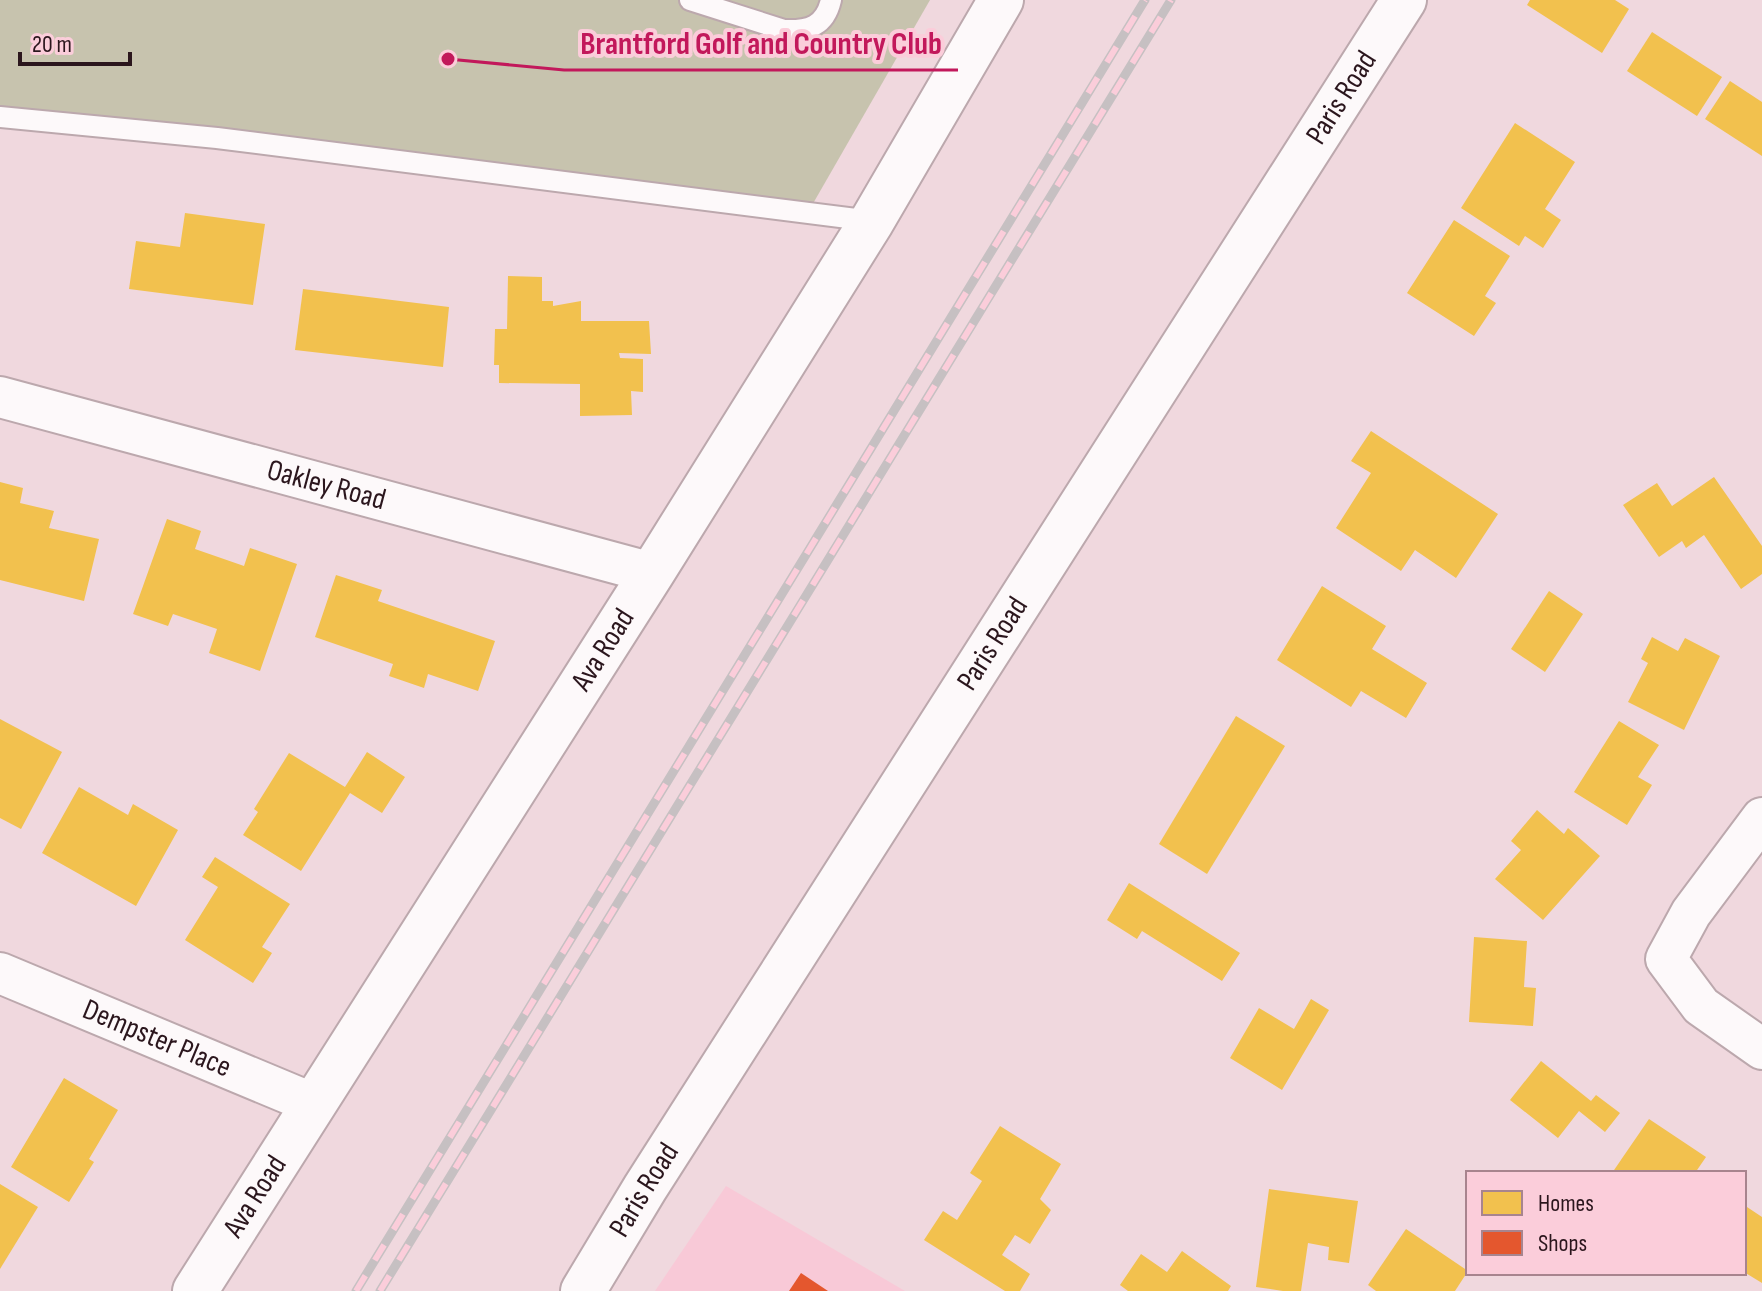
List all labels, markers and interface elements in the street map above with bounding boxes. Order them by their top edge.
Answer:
callout: Brantford Golf and Country Club [564,14,958,70]
scale bar [20,16,130,66]
text: Brantford Golf and Country Club [580,25,942,64]
text: 20 m [32,30,72,59]
street label: Paris Road [1298,44,1385,151]
street label: Oakley Road [263,452,390,518]
street label: Paris Road [950,590,1036,697]
street label: Ava Road [563,602,642,698]
street label: Dempster Place [77,992,236,1085]
street label: Paris Road [602,1137,687,1244]
street label: Ava Road [215,1149,294,1245]
legend [1466,1171,1746,1275]
text: Homes [1538,1189,1594,1218]
text: Shops [1538,1229,1587,1258]

